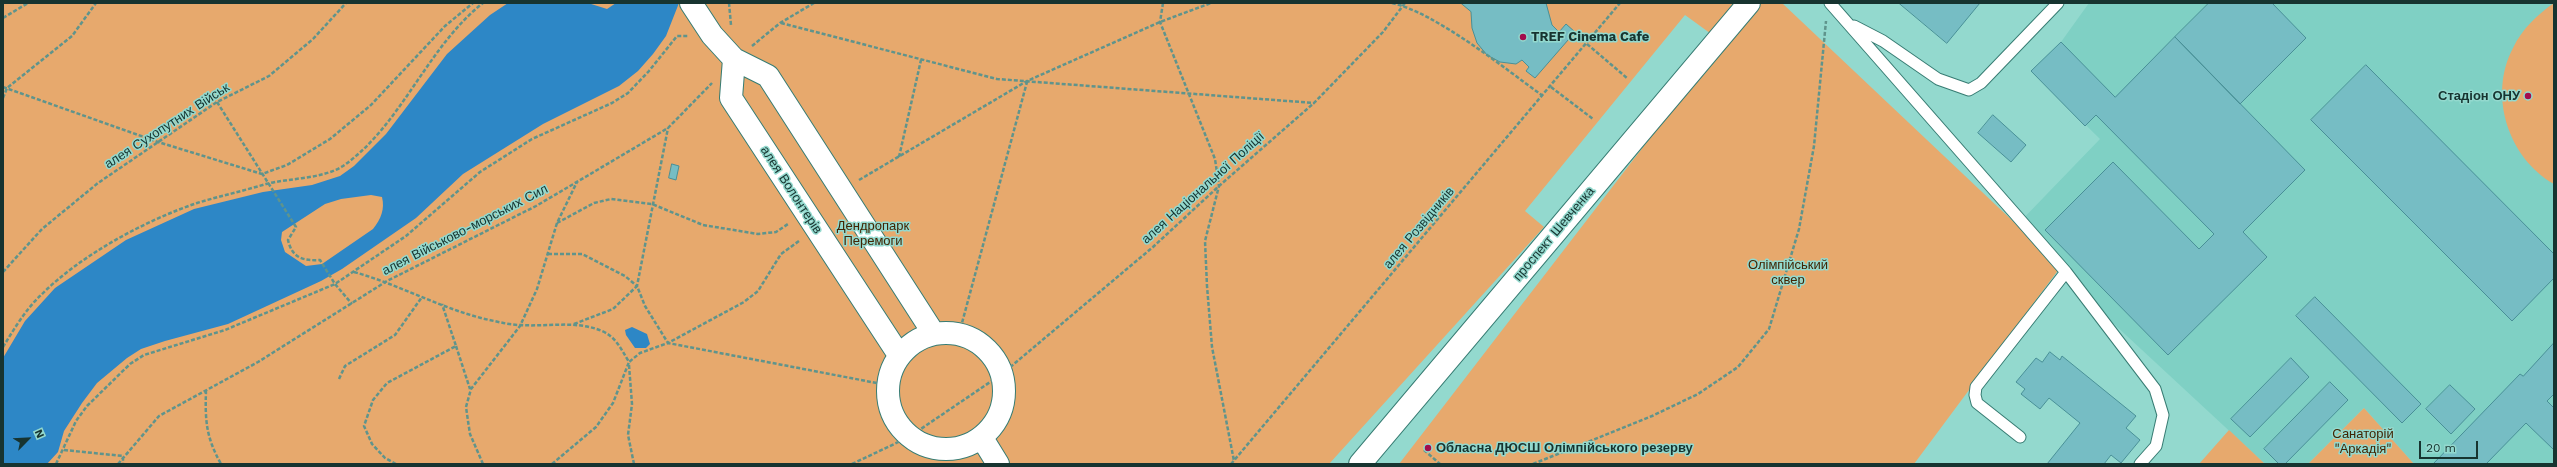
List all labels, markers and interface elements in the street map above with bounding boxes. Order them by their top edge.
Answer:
place label: TREF Cinema Cafe [1531,29,1649,45]
marker: TREF Cinema Cafe [1518,32,1528,42]
street label: алея Сухопутних Військ [102,80,232,172]
place label: Стадіон ОНУ [2438,88,2520,104]
marker: Стадіон ОНУ [2523,91,2533,101]
street label: алея Національної Поліції [1138,129,1268,247]
street label: алея Волонтерів [757,143,825,237]
street label: алея Військово-морських Сил [379,181,551,279]
street label: алея Розвідників [1380,184,1458,272]
street label: проспект Шевченка [1510,184,1598,284]
park label: Дендропарк Перемоги [837,218,909,249]
park label: Олімпійський сквер [1748,257,1828,288]
north arrow [8,419,48,459]
park label: Санаторій "Аркадія" [2332,426,2394,457]
text: N [32,428,47,440]
scale bar [2421,433,2480,459]
place label: Обласна ДЮСШ Олімпійського резерву [1436,440,1693,456]
text: 20 m [2426,441,2456,455]
marker: Обласна ДЮСШ Олімпійського резерву [1423,443,1433,453]

